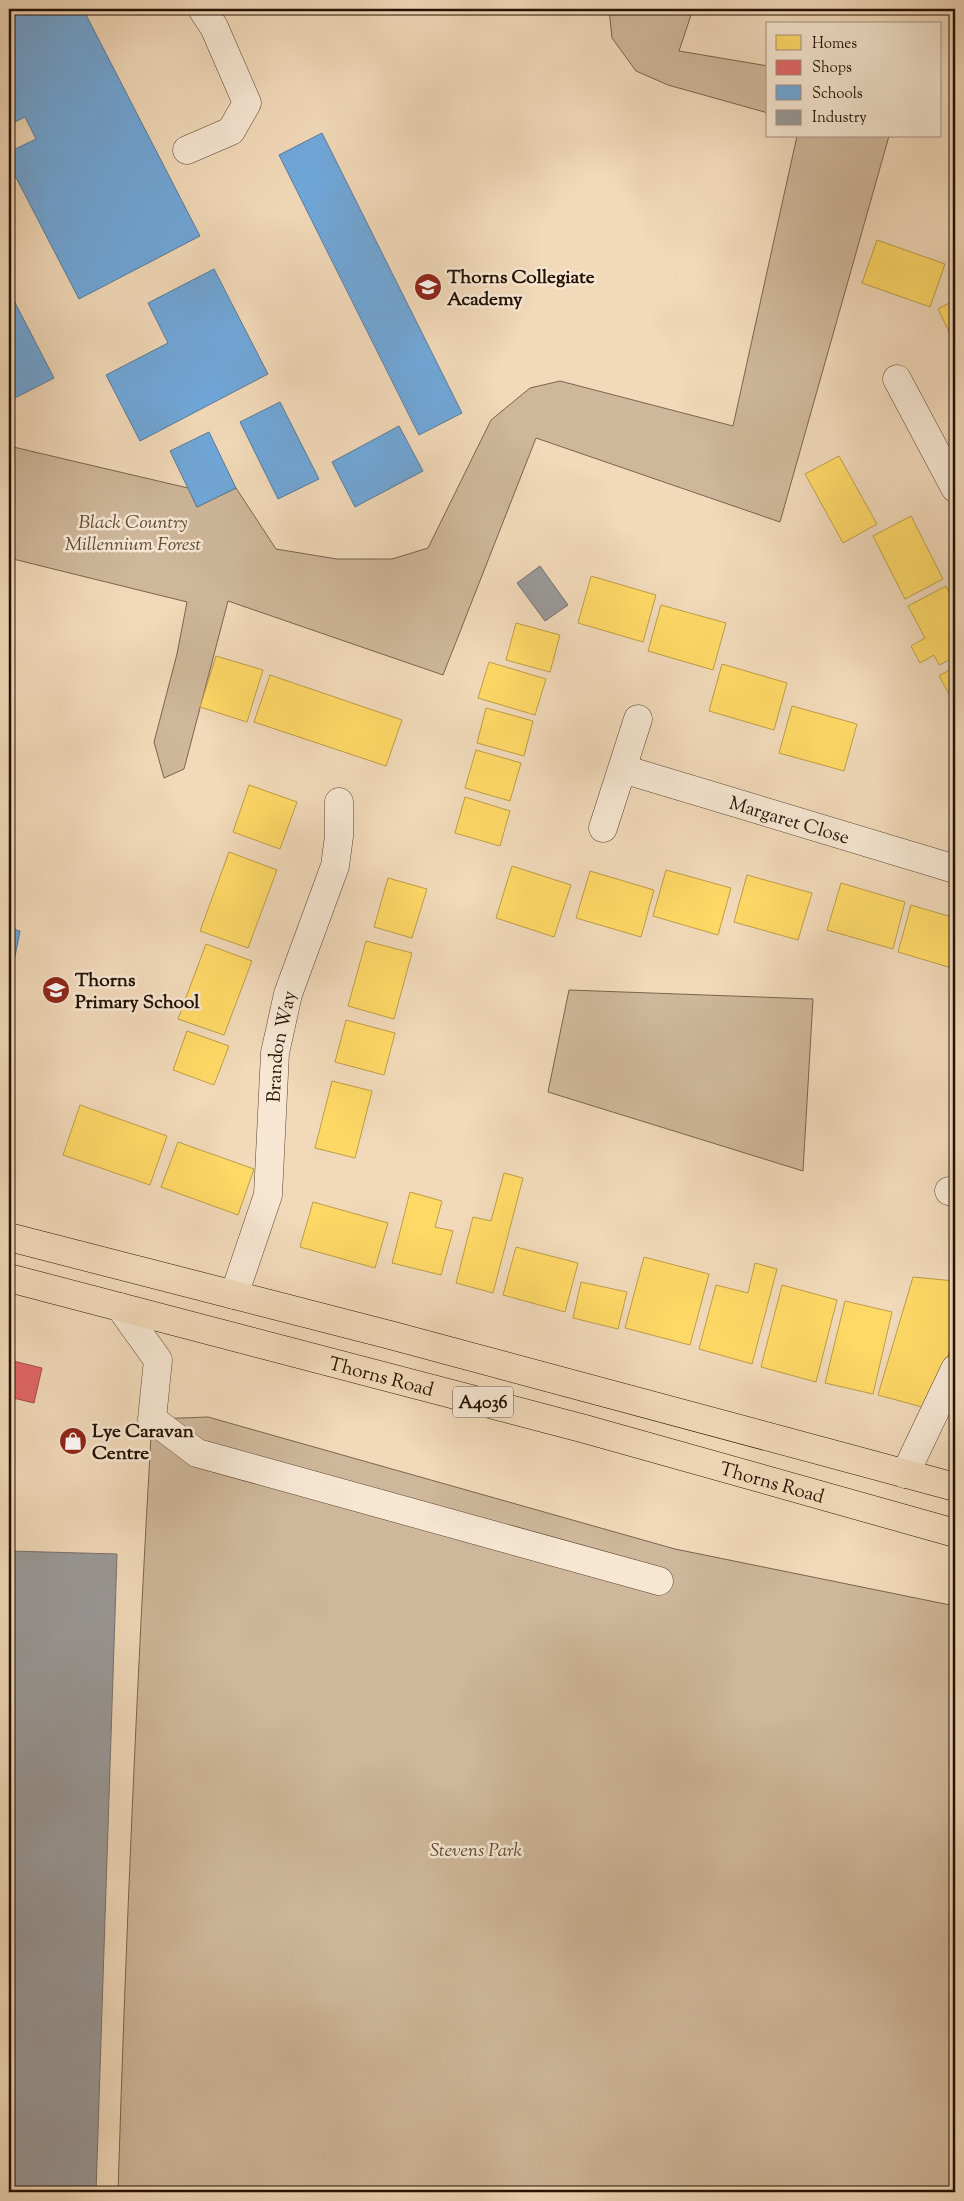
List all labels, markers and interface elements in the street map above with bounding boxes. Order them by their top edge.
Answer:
legend [766,22,942,138]
text: Homes [812,34,857,55]
text: Shops [812,58,852,79]
text: Schools [812,84,863,105]
text: Industry [812,108,867,129]
place label: Thorns Collegiate Academy [447,265,595,314]
school or university icon: Thorns Collegiate Academy [413,272,443,302]
park label: Black Country Millennium Forest [65,510,202,559]
street label: Margaret Close [725,791,853,853]
place label: Thorns Primary School [75,968,200,1017]
school or university icon: Thorns Primary School [41,975,71,1005]
street label: Brandon Way [262,988,304,1103]
street label: Thorns Road [325,1351,436,1405]
road number: A4036 [453,1386,513,1418]
place label: Lye Caravan Centre [92,1419,195,1468]
shop icon: Lye Caravan Centre [58,1426,88,1456]
street label: Thorns Road [716,1457,827,1512]
park label: Stevens Park [430,1838,522,1865]

